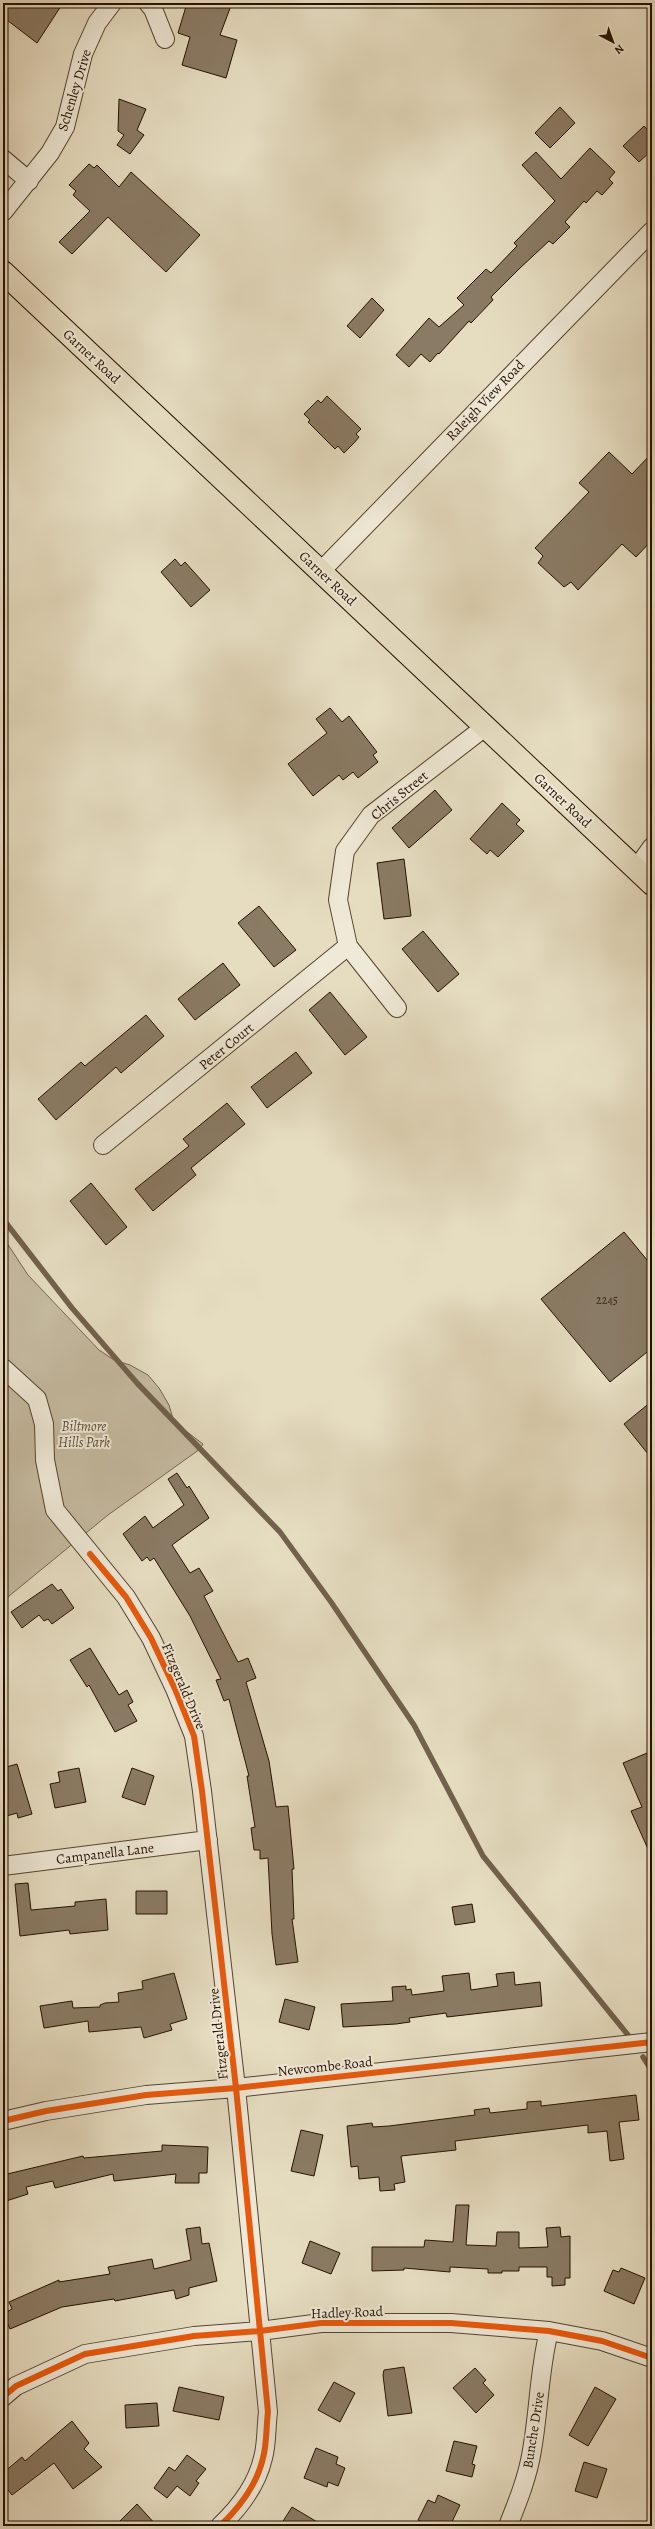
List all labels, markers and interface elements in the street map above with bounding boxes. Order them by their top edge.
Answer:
north arrow [593,22,633,62]
text: N [611,41,627,57]
street label: Schenley Drive [53,47,96,133]
street label: Garner Road [59,325,125,388]
street label: Raleigh View Road [442,355,529,445]
street label: Garner Road [295,547,361,610]
street label: Chris Street [367,766,432,824]
street label: Garner Road [530,769,596,832]
street label: Peter Court [195,1018,258,1074]
house number: 2245 [596,1292,618,1308]
park label: Biltmore Hills Park [58,1417,110,1452]
street label: Fitzgerald Drive [157,1640,210,1732]
street label: Campanella Lane [55,1838,155,1869]
street label: Fitzgerald Drive [204,1987,233,2081]
street label: Newcombe Road [277,2052,374,2081]
street label: Hadley Road [311,2302,384,2323]
street label: Bunche Drive [518,2390,549,2470]

